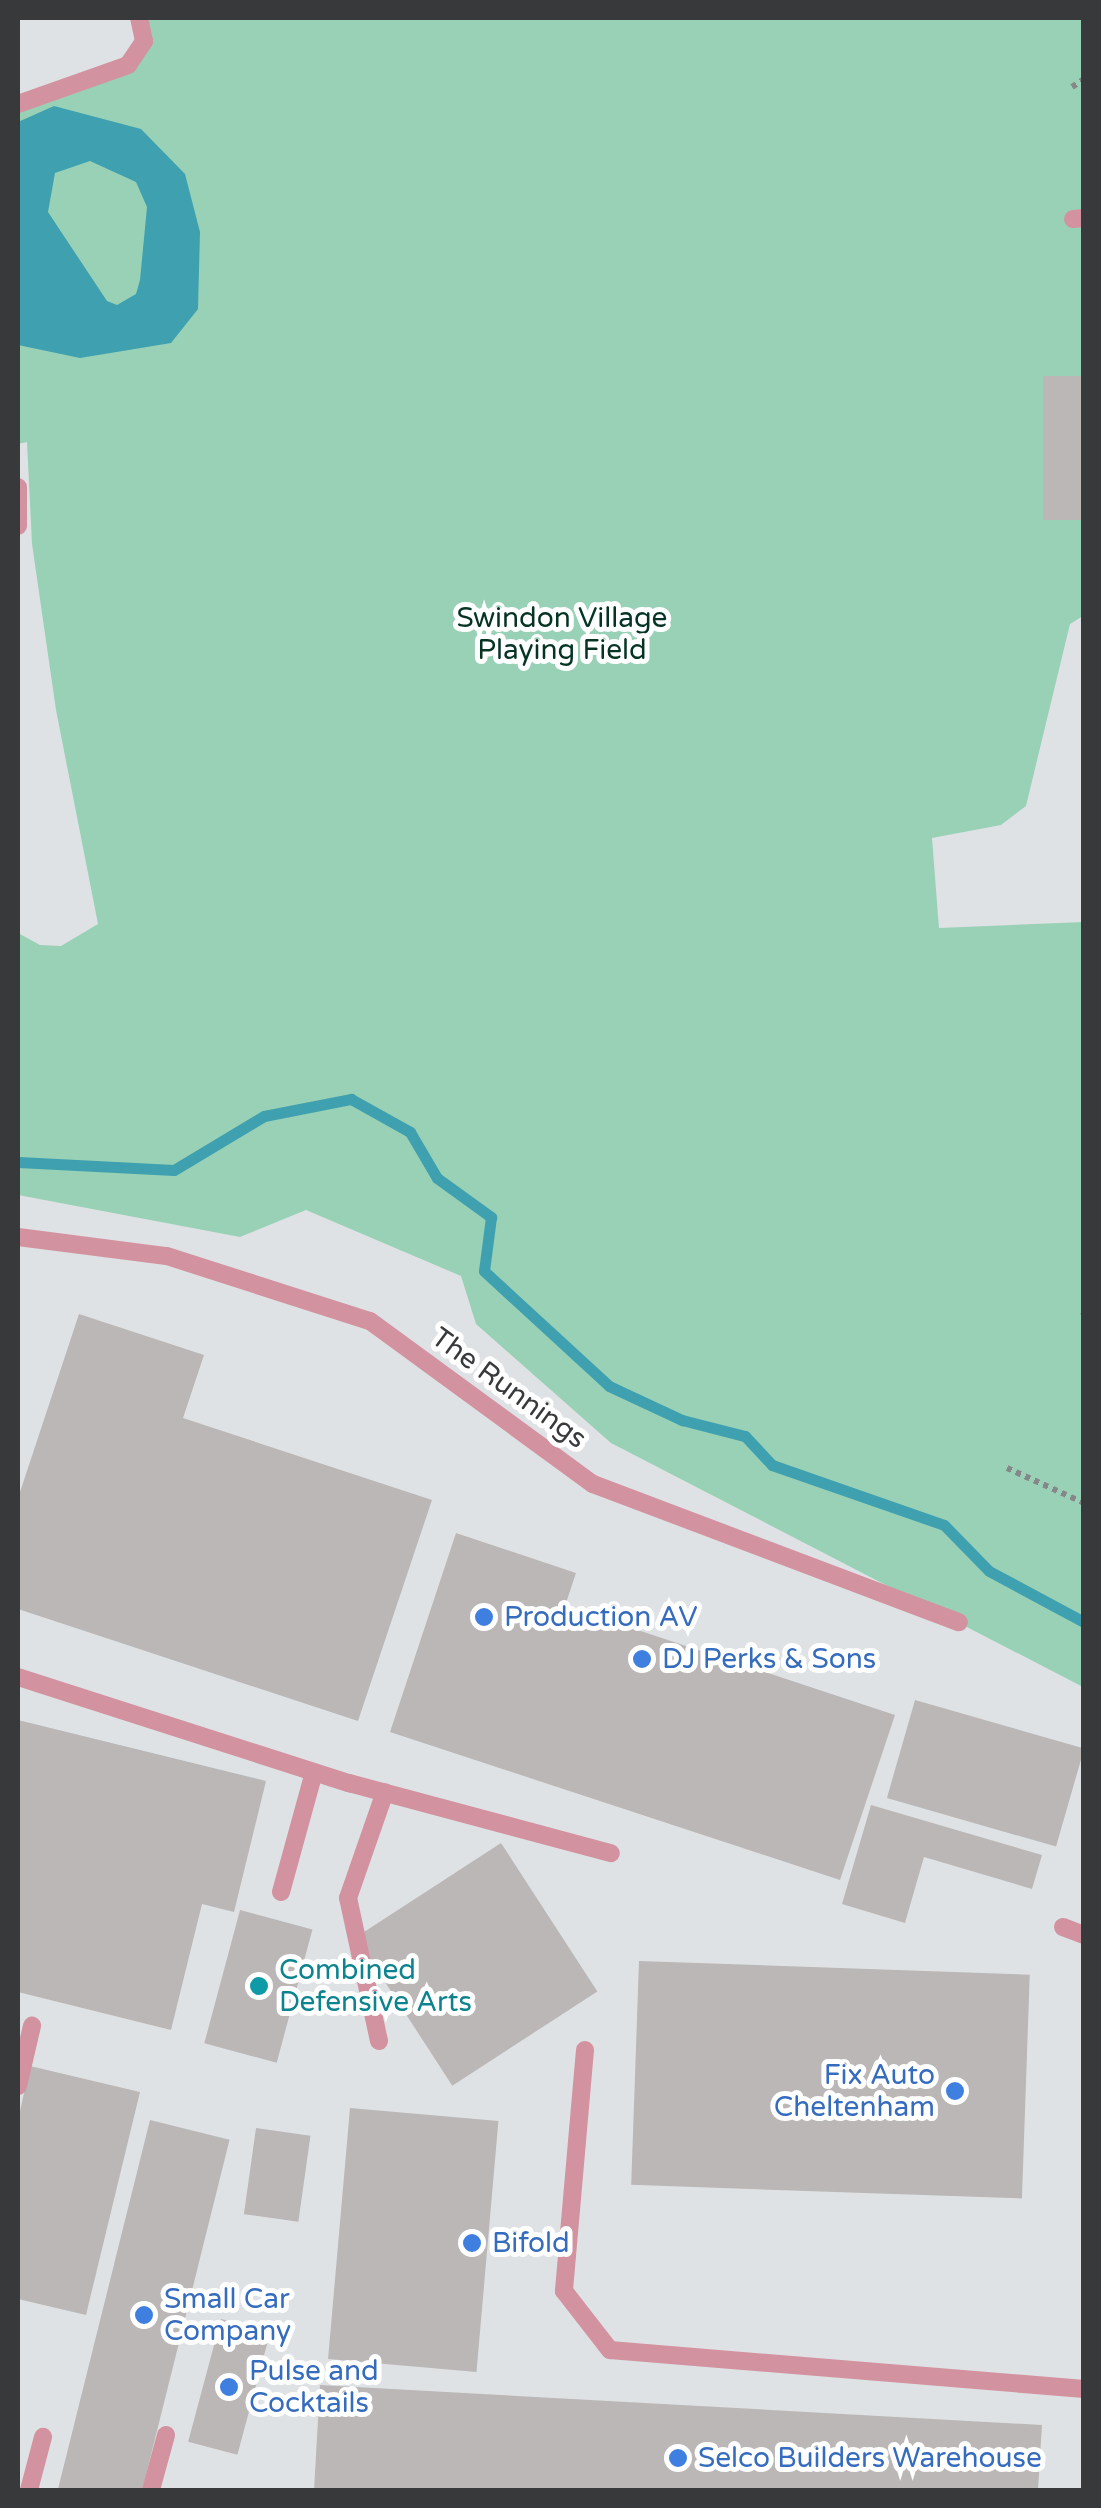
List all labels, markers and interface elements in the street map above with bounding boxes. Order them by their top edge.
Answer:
park label: Swindon Village Playing Field [457,601,667,667]
street label: The Runnings [425,1321,593,1455]
place label: Production AV [504,1600,698,1634]
marker: Production AV [473,1606,495,1628]
place label: DJ Perks & Sons [662,1642,876,1676]
marker: DJ Perks & Sons [631,1648,653,1670]
place label: Combined Defensive Arts [279,1953,472,2019]
marker: Combined Defensive Arts [248,1975,270,1997]
place label: Fix Auto Cheltenham [774,2058,935,2124]
marker: Fix Auto Cheltenham [944,2080,966,2102]
place label: Bifold [492,2226,570,2260]
marker: Bifold [461,2232,483,2254]
place label: Small Car Company [164,2282,291,2348]
marker: Small Car Company [133,2304,155,2326]
place label: Pulse and Cocktails [249,2354,379,2420]
marker: Pulse and Cocktails [218,2376,240,2398]
place label: Selco Builders Warehouse [698,2441,1042,2475]
marker: Selco Builders Warehouse [667,2447,689,2469]

